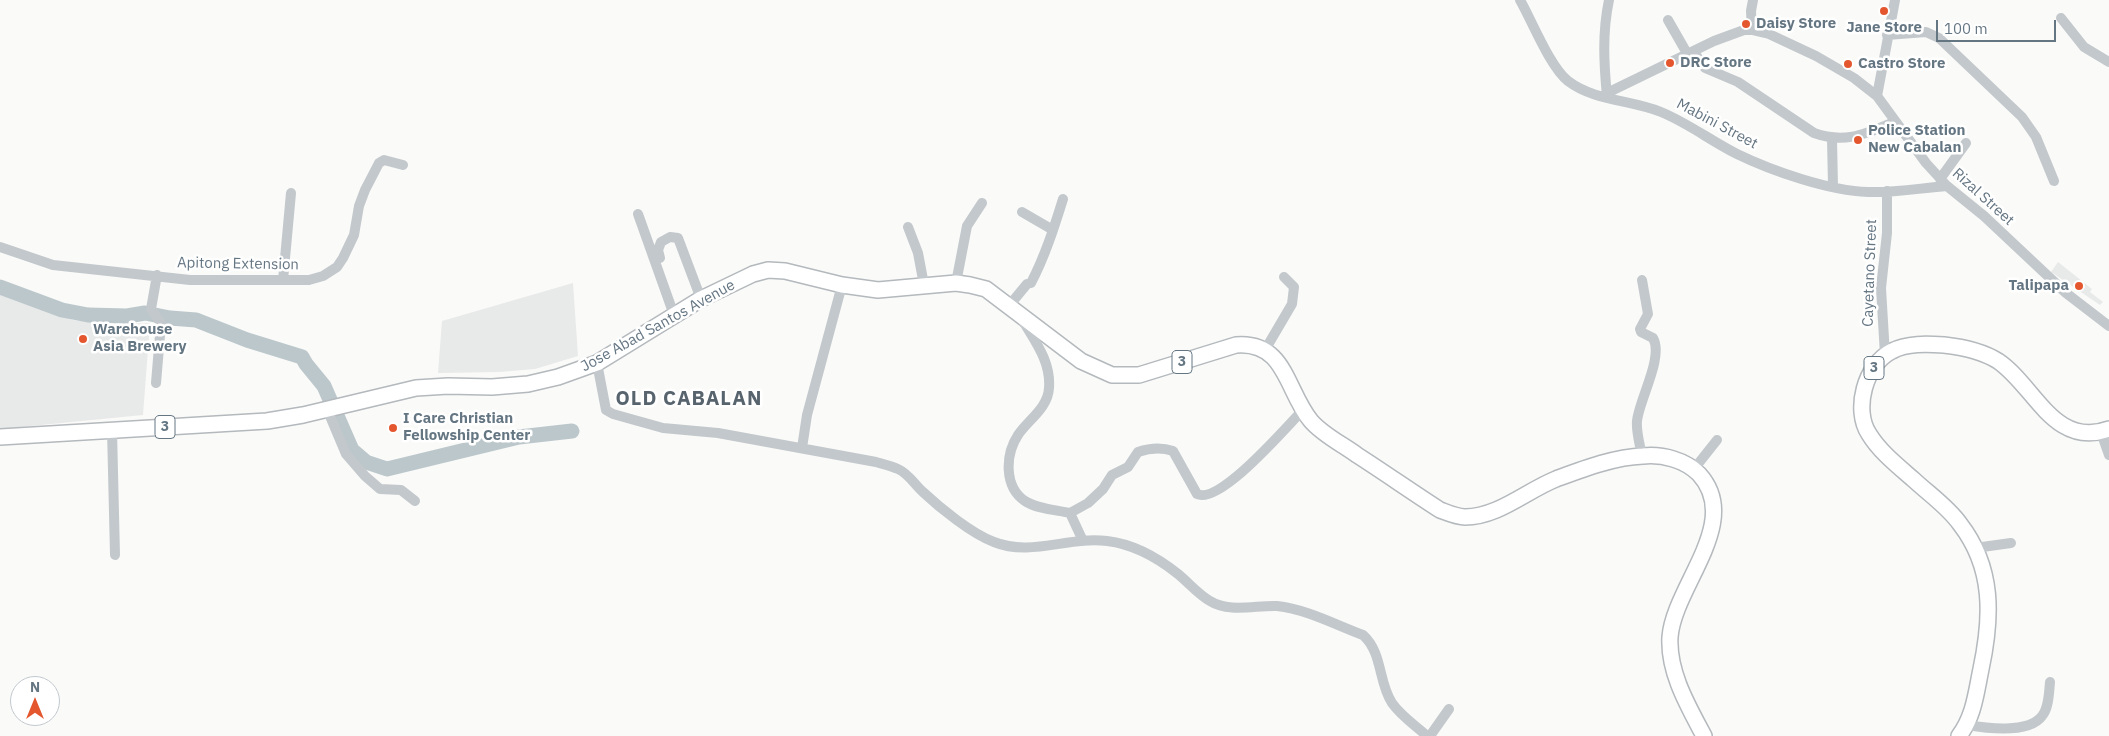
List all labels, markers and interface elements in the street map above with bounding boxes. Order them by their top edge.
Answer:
marker: Jane Store [1878,5,1890,17]
scale bar [1939,10,2059,42]
place label: Daisy Store [1756,15,1836,33]
marker: Daisy Store [1740,18,1752,30]
place label: Jane Store [1846,19,1922,37]
text: 100 m [1944,19,1988,38]
place label: DRC Store [1680,54,1752,72]
place label: Castro Store [1858,55,1945,73]
marker: DRC Store [1664,57,1676,69]
marker: Castro Store [1842,58,1854,70]
street label: Mabini Street [1673,95,1761,153]
place label: Police Station New Cabalan [1868,122,1965,157]
marker: Police Station New Cabalan [1852,134,1864,146]
street label: Rizal Street [1948,165,2018,229]
street label: Cayetano Street [1859,219,1881,327]
street label: Apitong Extension [177,254,299,274]
street label: Jose Abad Santos Avenue [578,276,738,376]
place label: Talipapa [2009,277,2069,295]
marker: Talipapa [2073,280,2085,292]
place label: Warehouse Asia Brewery [93,321,187,356]
marker: Warehouse Asia Brewery [77,333,89,345]
road number: 3 [1172,351,1192,374]
road number: 3 [1864,356,1884,379]
district label: OLD CABALAN [614,387,764,411]
place label: I Care Christian Fellowship Center [403,410,530,445]
road number: 3 [155,416,175,438]
marker: I Care Christian Fellowship Center [387,422,399,434]
north arrow [10,676,60,726]
text: N [30,678,40,696]

